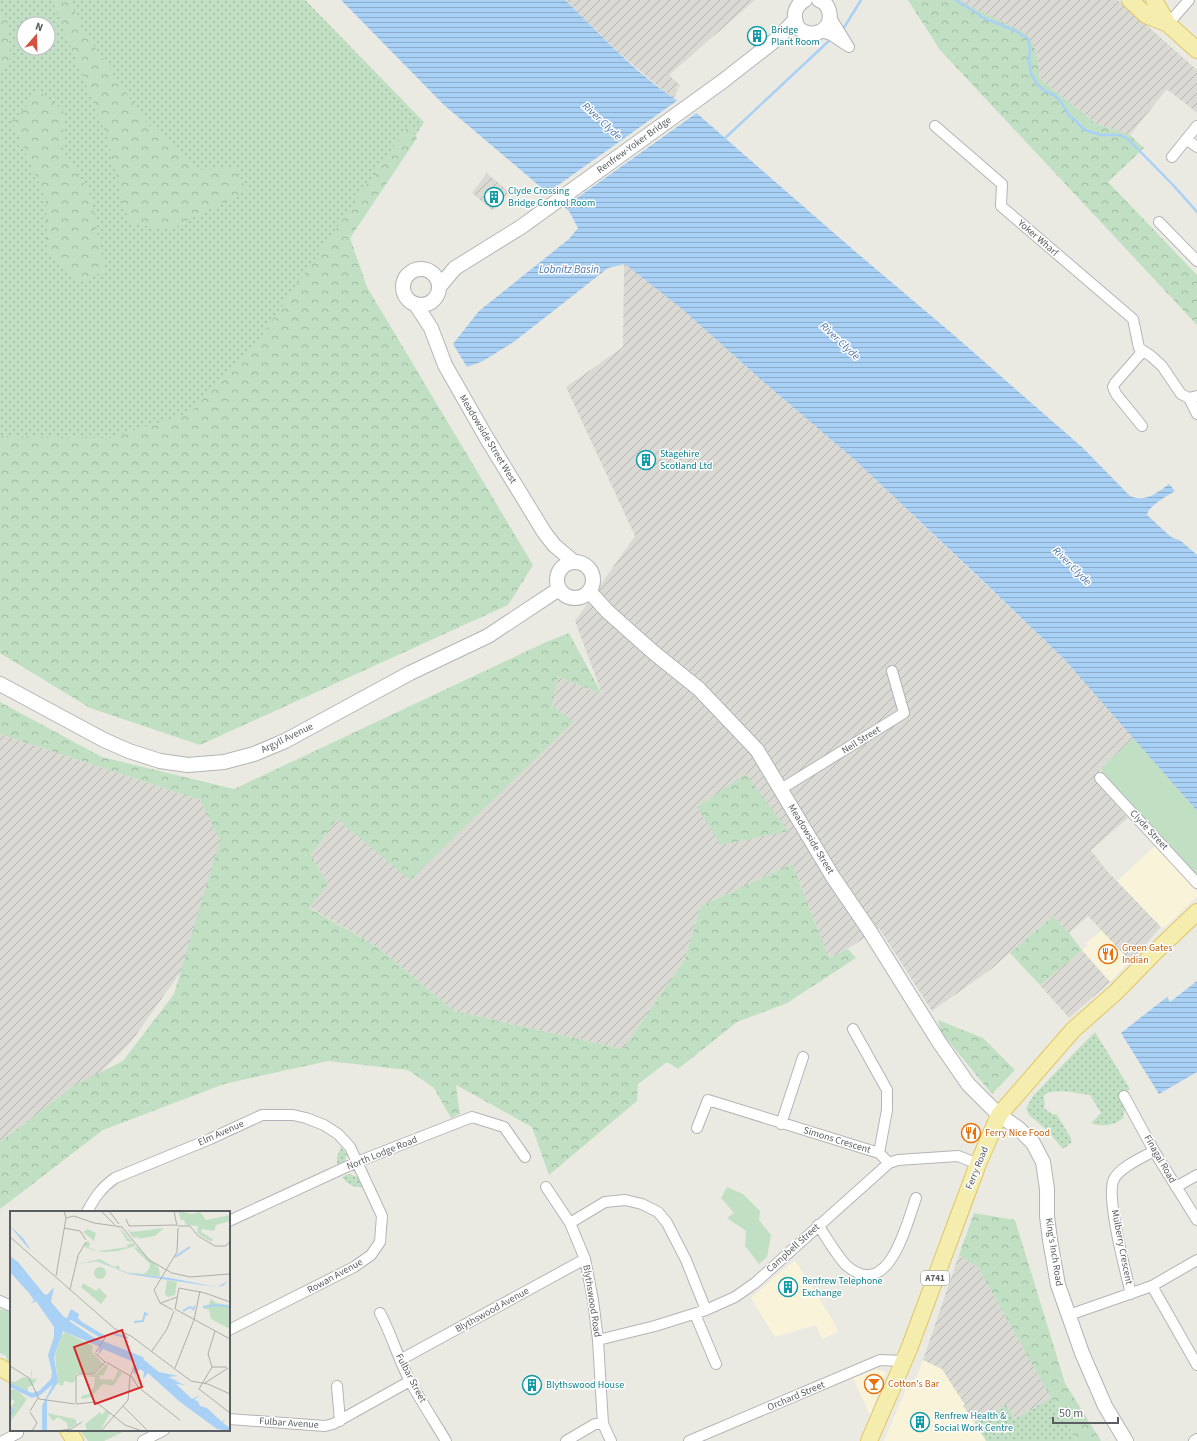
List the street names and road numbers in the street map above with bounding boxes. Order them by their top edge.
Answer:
street label: Renfrew-Yoker Bridge [594,113,674,177]
street label: Yoker Wharf [1014,216,1062,260]
street label: Meadowside Street West [456,392,520,487]
street label: Argyll Avenue [258,719,316,757]
street label: Neil Street [839,722,884,757]
street label: Meadowside Street [785,801,838,877]
street label: Clyde Street [1127,807,1172,854]
street label: Elm Avenue [196,1117,246,1149]
street label: Simons Crescent [802,1123,873,1157]
street label: North Lodge Road [345,1132,419,1174]
street label: Finagal Road [1140,1132,1180,1186]
street label: Ferry Road [962,1144,992,1192]
street label: Mulberry Crescent [1108,1208,1136,1286]
street label: King's Inch Road [1042,1217,1066,1287]
street label: Campbell Street [763,1220,823,1276]
street label: Rowan Avenue [305,1255,365,1297]
street label: Blythswood Road [579,1264,605,1338]
road number: A741 [921,1271,949,1285]
street label: Blythswood Avenue [453,1284,531,1336]
street label: Fulbar Street [392,1351,430,1406]
street label: Orchard Street [765,1377,827,1414]
street label: Fulbar Avenue [259,1414,319,1432]

